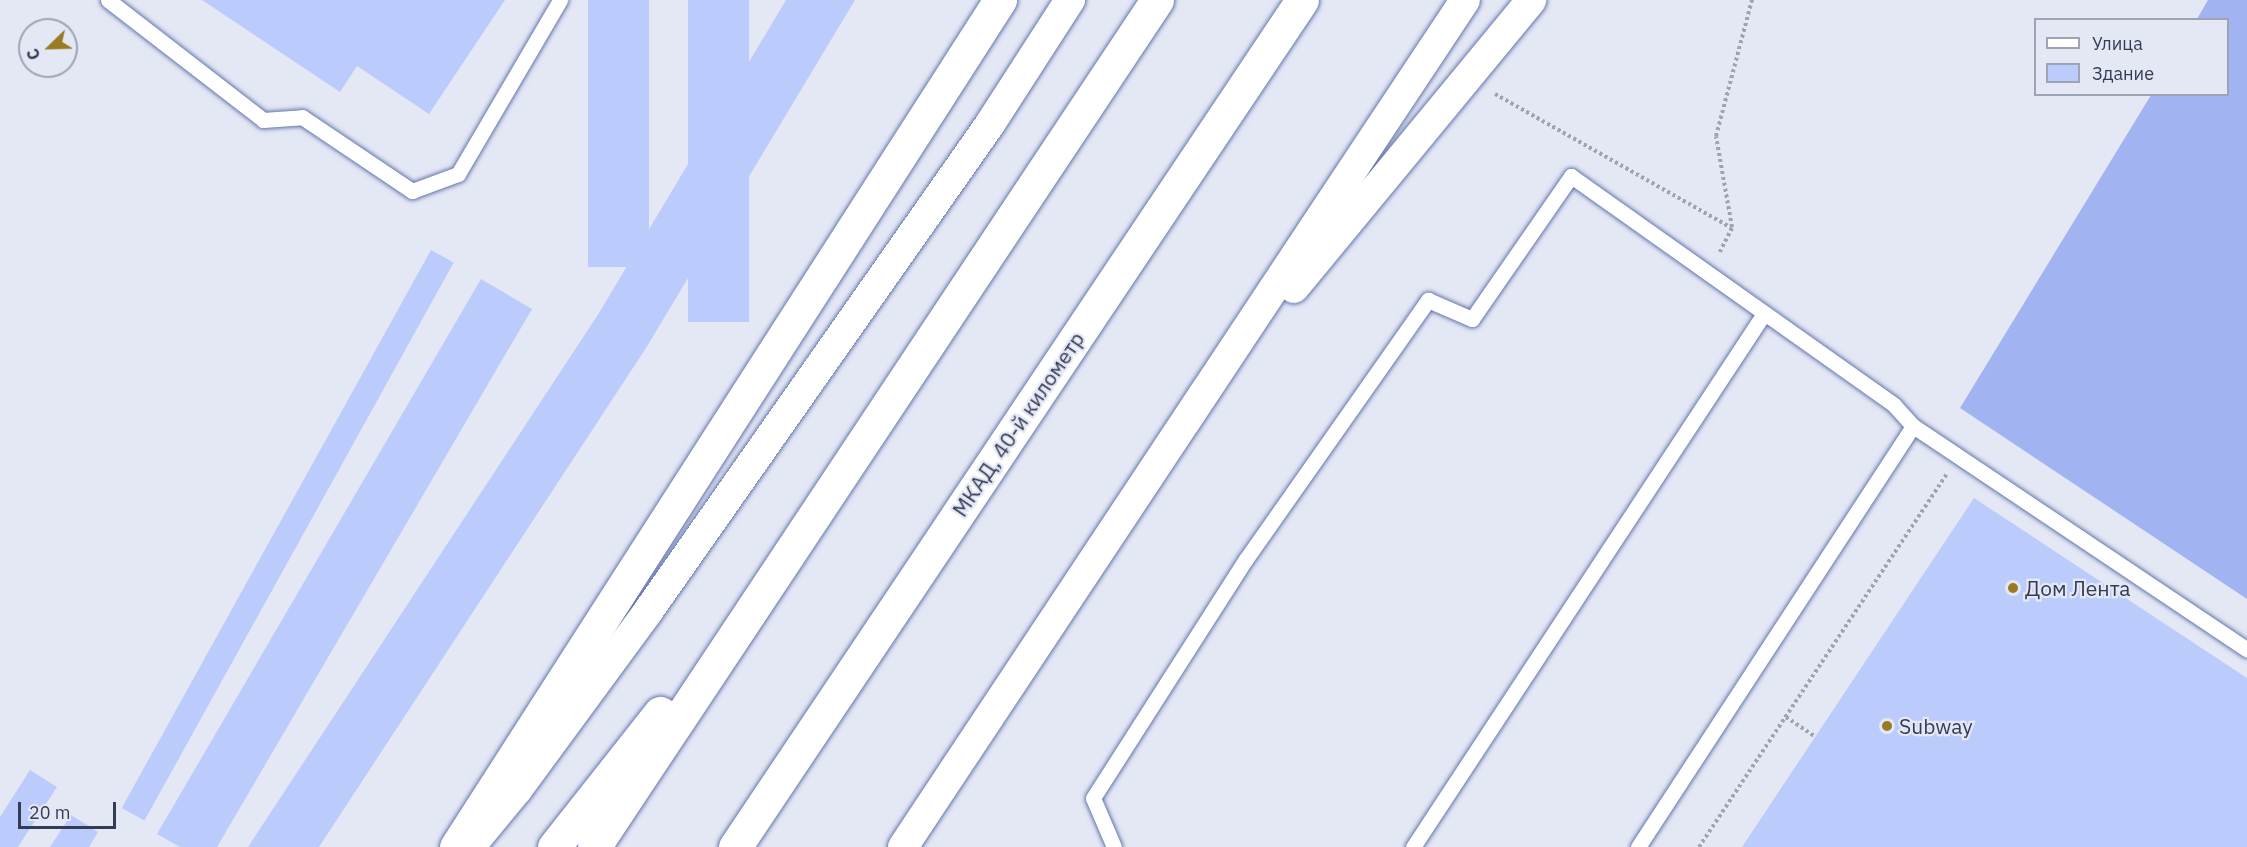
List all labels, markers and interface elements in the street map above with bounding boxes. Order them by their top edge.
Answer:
north arrow [18,18,78,78]
legend [2034,18,2229,96]
text: Улица [2092,32,2143,55]
text: С [22,46,45,63]
text: Здание [2092,62,2154,85]
street label: МКАД, 40-й километр [947,327,1089,521]
place label: Дом Лента [2025,575,2131,601]
marker: Дом Лента [2006,581,2020,595]
place label: Subway [1899,713,1973,739]
marker: Subway [1880,719,1894,733]
scale bar [21,790,118,828]
text: 20 m [29,801,71,824]

